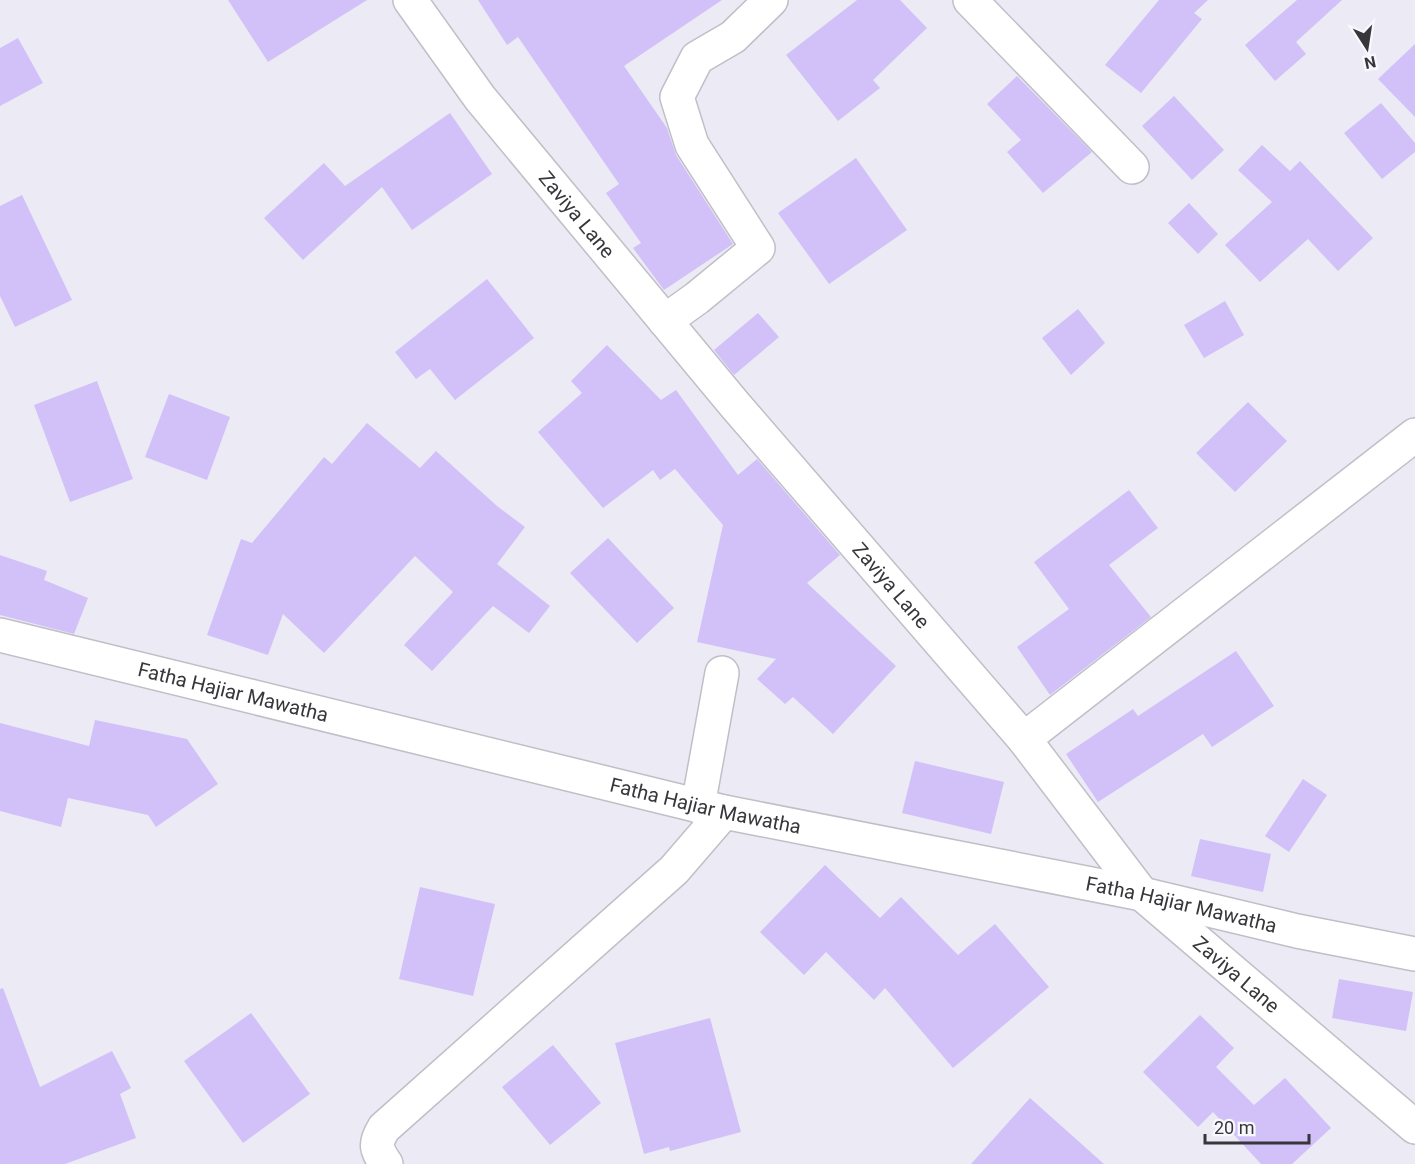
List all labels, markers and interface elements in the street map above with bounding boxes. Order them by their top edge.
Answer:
north arrow [1337,18,1397,78]
text: N [1363,52,1378,73]
street label: Zaviya Lane [534,166,620,263]
street label: Zaviya Lane [847,537,935,633]
street label: Fatha Hajiar Mawatha [135,657,331,727]
street label: Fatha Hajiar Mawatha [608,773,803,839]
street label: Fatha Hajiar Mawatha [1084,871,1279,938]
street label: Zaviya Lane [1188,931,1284,1018]
scale bar [1205,1107,1308,1145]
text: 20 m [1214,1117,1254,1138]

